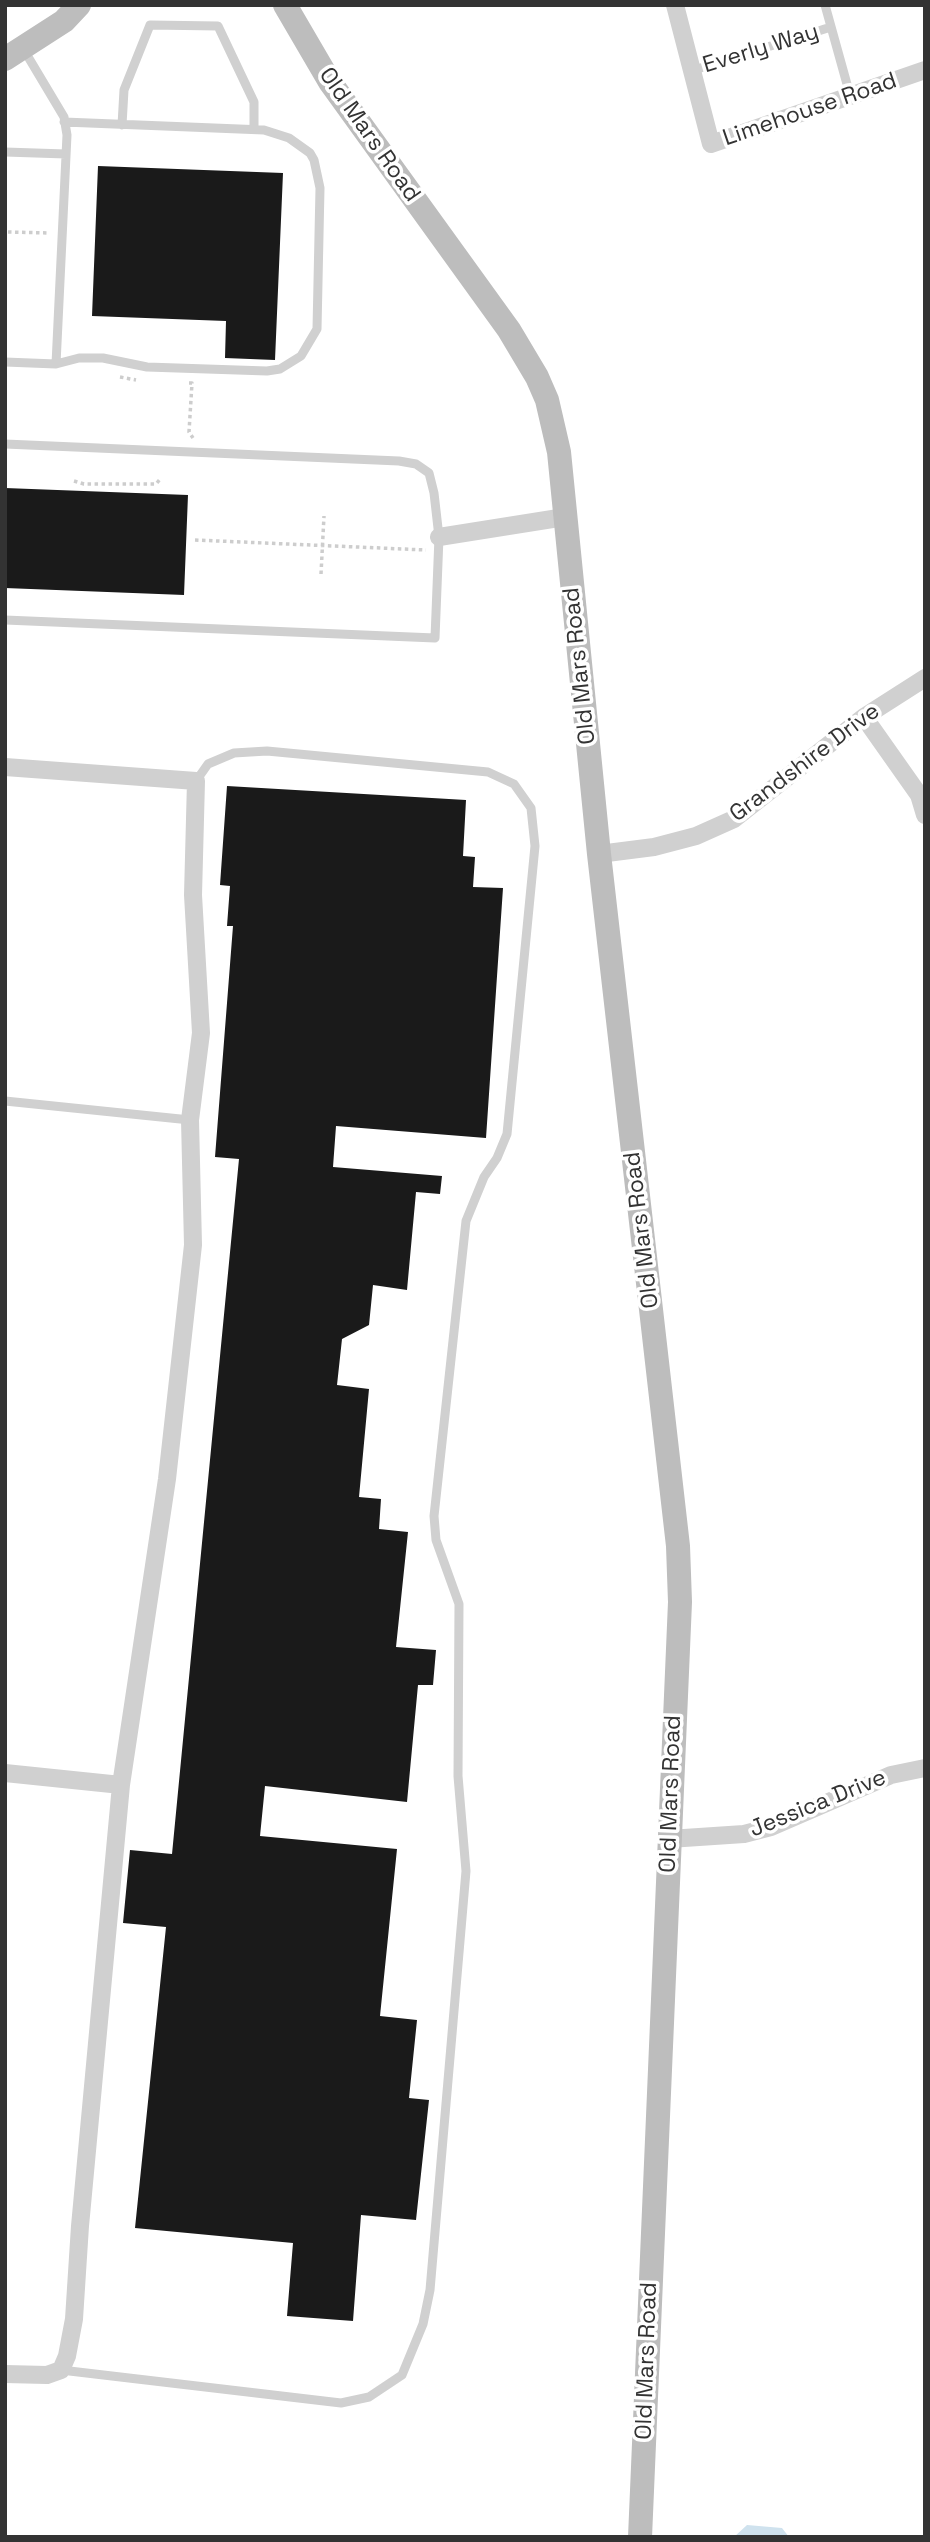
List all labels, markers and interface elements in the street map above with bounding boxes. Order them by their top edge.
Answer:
street label: Everly Way [700,18,822,80]
street label: Old Mars Road [312,62,426,208]
street label: Limehouse Road [719,67,901,153]
street label: Old Mars Road [558,586,602,746]
street label: Grandshire Drive [725,698,885,828]
street label: Old Mars Road [619,1150,665,1310]
street label: Old Mars Road [654,1715,688,1873]
street label: Jessica Drive [746,1764,890,1844]
street label: Old Mars Road [630,2282,664,2440]

